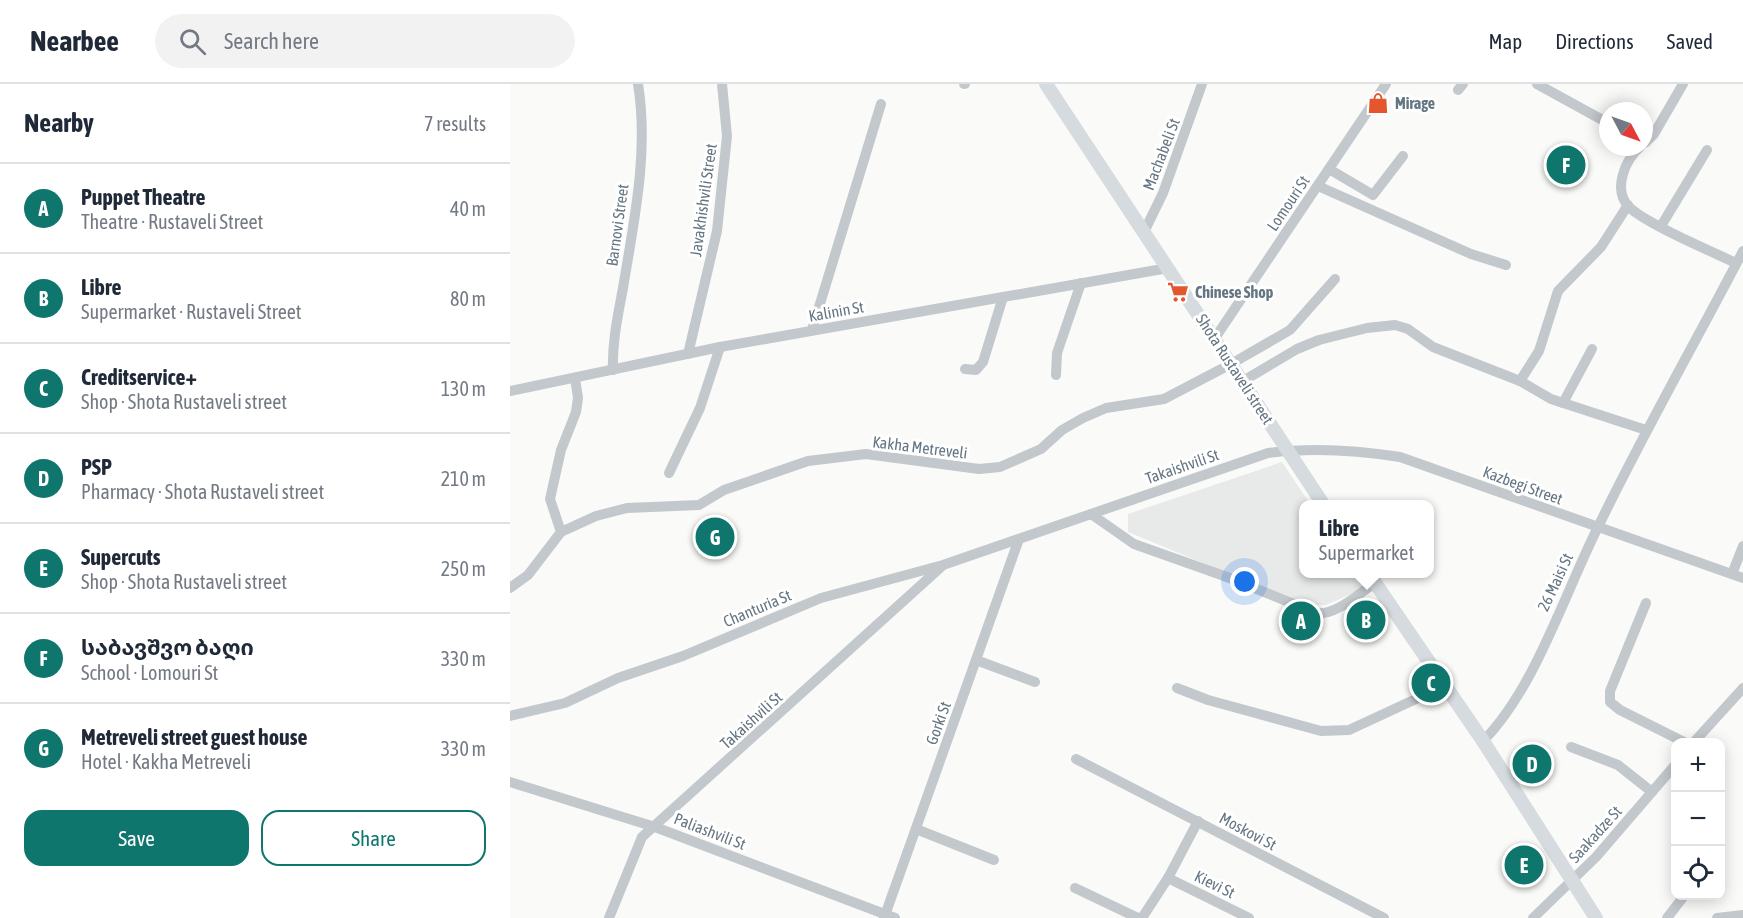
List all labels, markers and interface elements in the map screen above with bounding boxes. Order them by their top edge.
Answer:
search box [155,14,575,68]
text: Nearbee [30,25,119,57]
icon: search [176,25,209,58]
text: Search here [224,28,319,54]
text: Map [1488,29,1522,53]
text: Directions [1555,29,1634,53]
text: Saved [1667,29,1713,53]
shop icon: Mirage [1366,91,1390,115]
place label: Mirage [1395,94,1435,112]
north arrow [1599,102,1653,156]
text: Nearby [24,108,94,138]
text: 7 results [424,112,486,135]
street label: Machabeli St [1139,115,1183,193]
street label: Javakhishvili Street [686,142,720,258]
pin: F [1546,142,1586,188]
street label: Lomouri St [1263,172,1313,234]
street label: Barnovi Street [602,183,632,267]
text: Puppet Theatre [81,184,206,210]
text: A [39,197,48,220]
text: 40 m [450,197,486,220]
text: Theatre · Rustaveli Street [81,210,263,233]
text: Libre [81,274,121,300]
supermarket icon: Chinese Shop [1166,280,1190,304]
place label: Chinese Shop [1195,283,1274,301]
text: B [39,287,48,310]
text: 80 m [450,287,486,310]
street label: Kalinin St [807,297,865,325]
text: Supermarket · Rustaveli Street [81,300,302,323]
street label: Shota Rustaveli street [1193,311,1277,428]
text: Creditservice+ [81,364,197,390]
text: C [39,377,48,400]
text: 130 m [441,377,486,400]
text: Shop · Shota Rustaveli street [81,390,287,413]
street label: Kakha Metreveli [872,432,968,462]
street label: Takaishvili St [1143,445,1222,487]
text: PSP [81,454,112,480]
street label: Kazbegi Street [1480,462,1566,509]
text: D [38,467,49,490]
text: 210 m [441,467,486,490]
text: Pharmacy · Shota Rustaveli street [81,480,324,503]
popup [1299,500,1434,578]
pin: G [696,514,734,560]
text: Libre [1319,515,1359,541]
text: Supermarket [1319,541,1414,564]
text: Supercuts [81,544,161,570]
street label: 26 Maisi St [1534,550,1576,614]
text: E [39,557,48,580]
text: 250 m [441,557,486,580]
your location [1230,567,1259,596]
text: Shop · Shota Rustaveli street [81,570,287,593]
street label: Chanturia St [720,586,794,630]
pin: A [1282,598,1320,644]
pin: B [1346,598,1386,642]
text: საბავშვო ბაღი [81,634,254,660]
text: F [39,647,48,670]
text: 330 m [441,647,486,670]
pin: C [1412,660,1450,706]
text: School · Lomouri St [81,661,218,684]
street label: Takaishvili St [717,687,786,752]
street label: Gorki St [922,699,954,747]
text: Metreveli street guest house [81,724,307,750]
text: G [38,737,49,760]
text: 330 m [441,737,486,760]
map controls [1671,738,1725,900]
button: + [1671,738,1725,792]
pin: D [1512,742,1552,786]
text: Hotel · Kakha Metreveli [81,750,251,773]
button: − [1671,792,1725,846]
street label: Saakadze St [1565,802,1625,866]
street label: Paliashvili St [672,809,749,853]
street label: Moskovi St [1217,809,1280,854]
button: Save [24,810,249,866]
button: Share [261,810,486,866]
pin: E [1504,842,1544,888]
button: locate [1671,846,1725,900]
street label: Kievi St [1192,867,1238,902]

